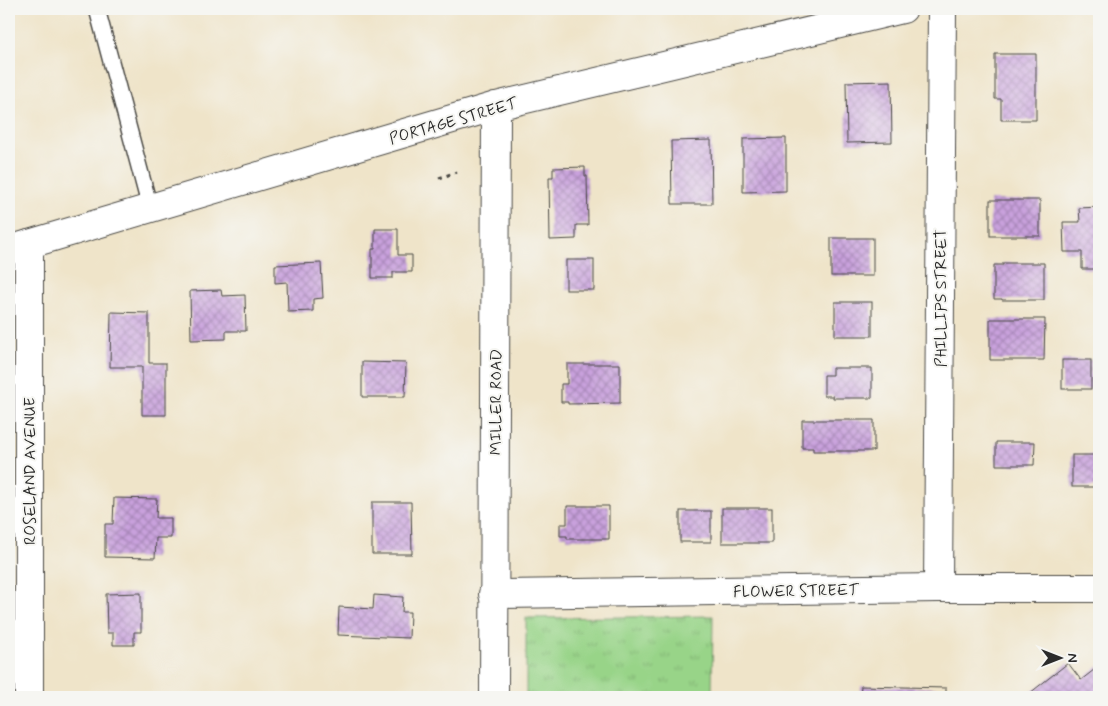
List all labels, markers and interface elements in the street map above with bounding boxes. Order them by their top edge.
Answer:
street label: PORTAGE STREET [387,93,521,150]
street label: PHILLIPS STREET [931,229,952,367]
street label: MILLER ROAD [486,349,507,455]
street label: ROSELAND AVENUE [20,397,41,545]
street label: FLOWER STREET [733,580,860,603]
north arrow [1036,634,1086,684]
text: N [1063,653,1081,663]

